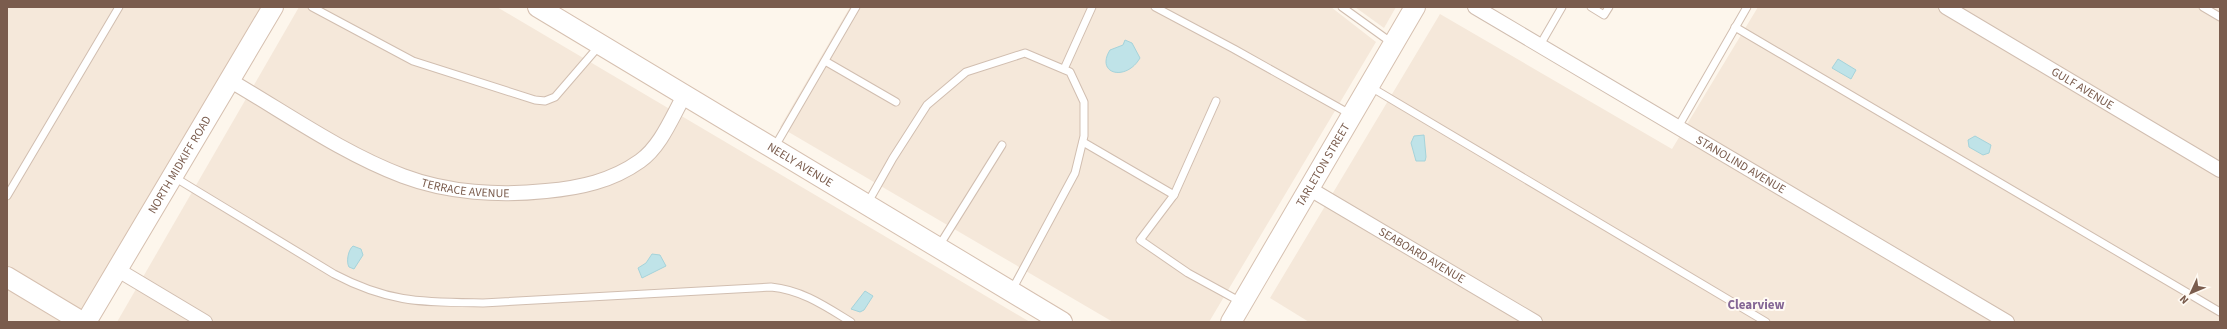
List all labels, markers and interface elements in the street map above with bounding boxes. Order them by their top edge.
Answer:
street label: GULF AVENUE [2048,64,2117,114]
street label: NORTH MIDKIFF ROAD [144,113,216,217]
street label: TARLETON STREET [1292,120,1355,210]
street label: STANOLIND AVENUE [1693,132,1789,198]
street label: NEELY AVENUE [764,139,836,191]
street label: TERRACE AVENUE [419,174,510,202]
street label: SEABOARD AVENUE [1375,223,1468,288]
north arrow [2171,273,2211,313]
text: N [2176,292,2192,307]
district label: Clearview [1727,296,1785,314]

